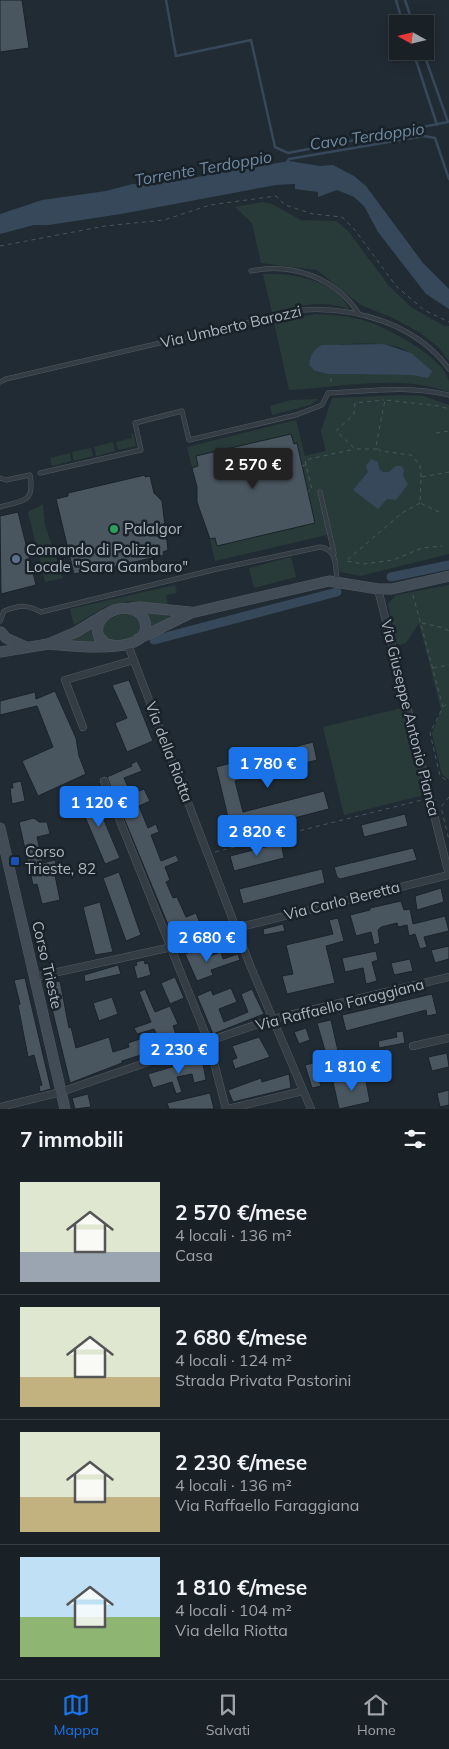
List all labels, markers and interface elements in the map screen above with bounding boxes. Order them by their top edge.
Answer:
north arrow [389,15,434,60]
map controls [389,15,434,60]
water label: Cavo Terdoppio [308,118,426,154]
water label: Torrente Terdoppio [133,146,273,190]
street label: Via Umberto Barozzi [159,301,303,352]
pin: 2 570 € [207,448,299,490]
text: 2 570 € [225,454,281,474]
place label: PalaIgor [124,519,182,538]
marker: PalaIgor [108,523,120,535]
place label: Comando di Polizia Locale "Sara Gambaro" [26,540,188,576]
marker: Comando di Polizia Locale "Sara Gambaro" [10,553,22,565]
street label: Via Giuseppe Antonio Pianca [377,618,444,818]
street label: Via della Riotta [142,699,197,805]
pin: 1 780 € [222,746,314,789]
text: 1 780 € [240,753,296,773]
pin: 1 120 € [53,786,145,828]
text: 1 120 € [71,792,127,812]
pin: 2 820 € [211,814,303,857]
text: 2 820 € [229,821,285,841]
place label: Corso Trieste, 82 [25,842,96,878]
marker: Corso Trieste, 82 [9,855,21,867]
street label: Via Carlo Beretta [282,877,402,924]
street label: Corso Trieste [28,919,67,1011]
pin: 2 680 € [161,920,253,963]
text: 2 680 € [179,927,235,947]
street label: Via Raffaello Faraggiana [254,974,426,1035]
pin: 2 230 € [133,1032,225,1075]
text: 2 230 € [151,1039,207,1059]
pin: 1 810 € [306,1050,398,1092]
text: 1 810 € [324,1056,380,1076]
icon: filters [401,1125,429,1153]
text: 7 immobili [20,1126,124,1152]
text: 2 570 €/mese [175,1199,307,1225]
icon: home [60,1202,120,1262]
text: 4 locali · 136 m² [175,1225,292,1245]
text: Casa [175,1245,213,1265]
text: 2 680 €/mese [175,1324,307,1350]
icon: home [60,1327,120,1387]
text: 4 locali · 124 m² [175,1350,292,1370]
text: Strada Privata Pastorini [175,1370,351,1390]
text: 2 230 €/mese [175,1449,307,1475]
icon: home [60,1452,120,1512]
text: 4 locali · 136 m² [175,1475,292,1495]
text: Via Raffaello Faraggiana [175,1495,359,1515]
text: 1 810 €/mese [175,1574,307,1600]
icon: home [60,1577,120,1637]
text: 4 locali · 104 m² [175,1600,292,1620]
text: Via della Riotta [175,1620,288,1640]
tab: Mappa [53,1691,99,1739]
tab: Salvati [206,1691,250,1739]
tab: Home [357,1691,396,1739]

